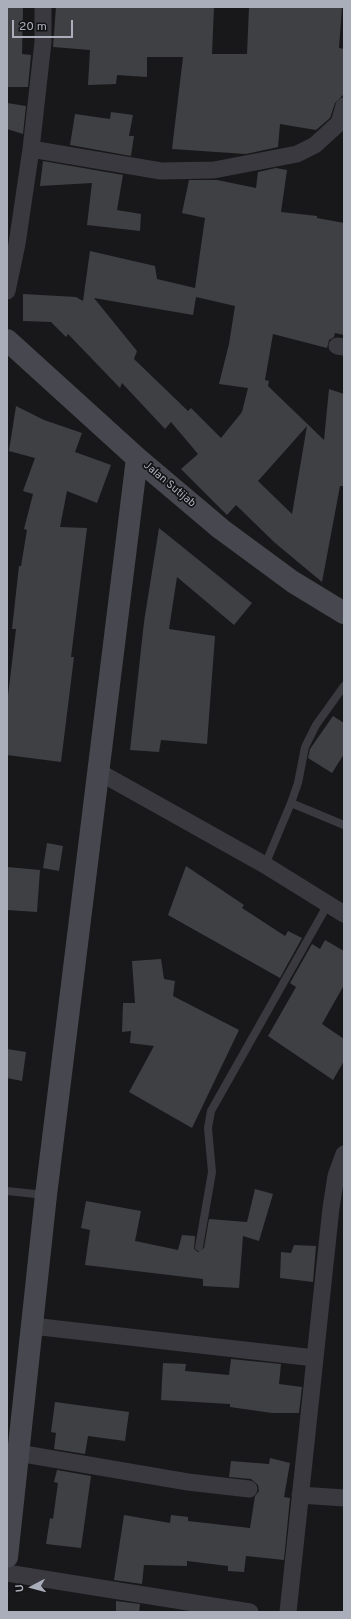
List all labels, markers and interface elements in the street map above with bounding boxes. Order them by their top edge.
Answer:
scale bar [14,12,75,38]
text: 20 m [19,19,47,35]
street label: Jalan Sutijab [140,459,198,511]
north arrow [12,1567,52,1607]
text: U [13,1584,27,1593]

